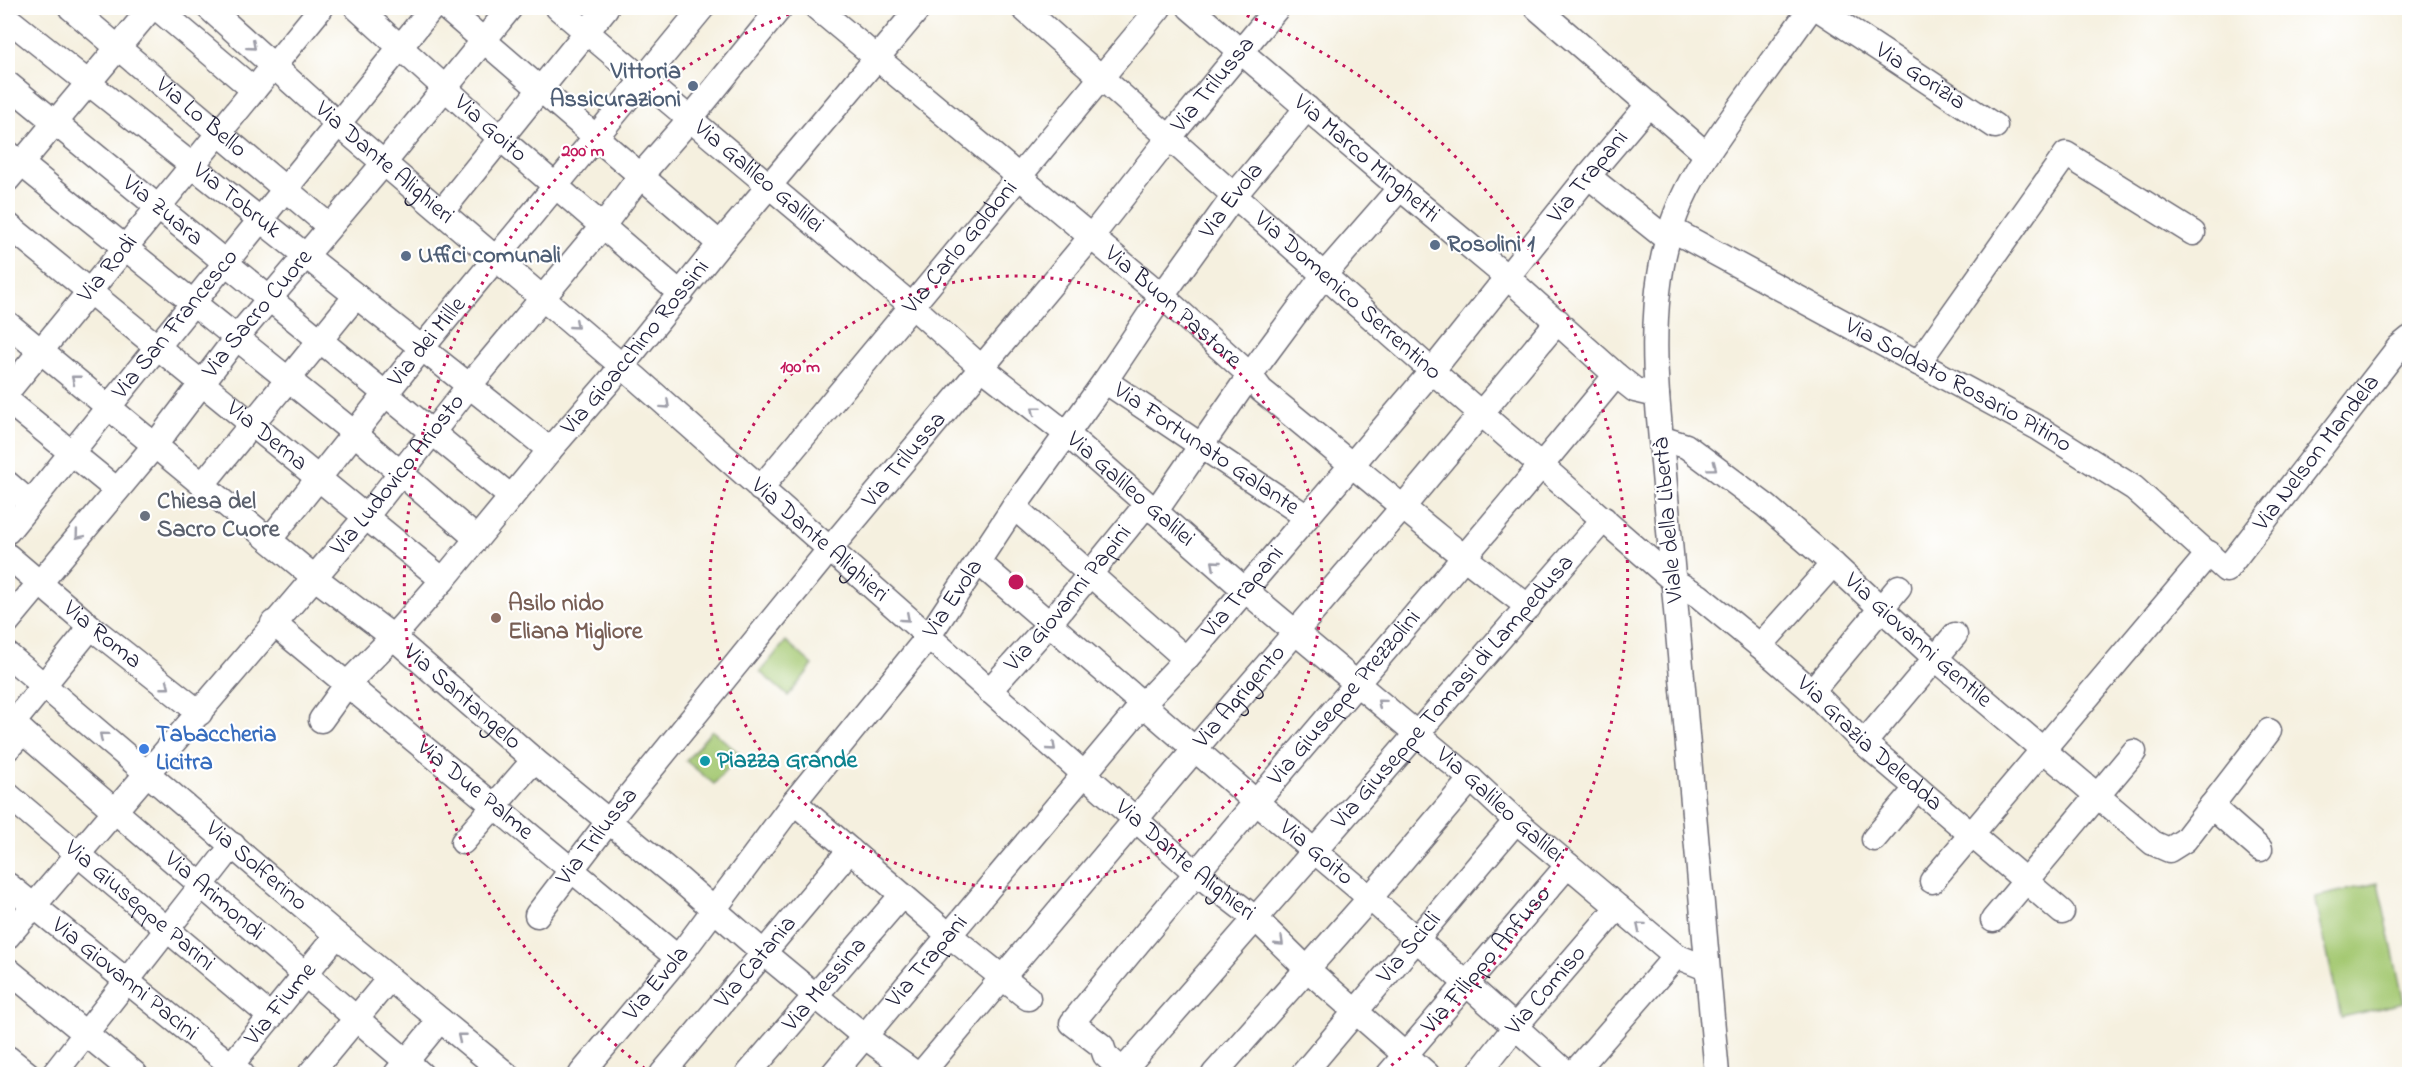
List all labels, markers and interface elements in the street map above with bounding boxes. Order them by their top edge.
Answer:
street label: Via Trilussa [1162,29,1264,141]
street label: Via Gorizia [1867,33,1973,119]
one-way arrow [246,39,256,50]
place label: Vittoria Assicurazioni [550,55,681,118]
street label: Via Lo Bello [147,68,254,167]
marker: Vittoria Assicurazioni [686,79,700,93]
street label: Via Marco Minghetti [1284,85,1447,232]
street label: Via Goito [445,86,535,171]
street label: Via Dante Alighieri [306,92,462,233]
street label: Via Galileo Galilei [685,111,831,242]
street label: Via Trapani [1538,122,1637,232]
text: 200 m [561,139,605,165]
street label: Via Tobruk [184,154,289,247]
street label: Via Evola [1190,155,1272,247]
street label: Via Zuara [113,166,211,255]
street label: Via Carlo Goldoni [894,173,1027,323]
street label: Via Domenico Serrentino [1245,202,1449,389]
street label: Via Rodi [69,227,147,311]
place label: Rosolini 1 [1447,228,1535,263]
street label: Via Buon Pastore [1096,237,1250,377]
marker: Rosolini 1 [1428,238,1442,252]
place label: Uffici comunali [418,239,561,274]
street label: Via Sacro Cuore [193,241,322,387]
street label: Via San Francesco [103,242,247,408]
marker: Uffici comunali [399,249,413,263]
street label: Via Gioacchino Rossini [552,252,719,444]
street label: Via dei Mille [379,289,475,396]
street label: Via Soldato Rosario Pitino [1837,308,2079,462]
one-way arrow [568,318,579,329]
text: 100 m [780,355,820,381]
street label: Via Nelson Mandela [2244,367,2389,540]
street label: Via Fortunato Galante [1105,373,1307,525]
one-way arrow [71,375,82,386]
street label: Via Ludovico Ariosto [322,386,474,564]
street label: Via Derna [218,391,315,480]
one-way arrow [659,398,670,409]
street label: Via Trilussa [853,404,955,517]
one-way arrow [1031,406,1042,417]
street label: Via Galileo Galilei [1057,423,1202,556]
street label: Viale della Libertà [1644,436,1694,605]
one-way arrow [1707,459,1718,470]
street label: Via Dante Alighieri [742,469,896,611]
place label: Chiesa del Sacro Cuore [157,485,281,548]
marker: Chiesa del Sacro Cuore [138,509,152,523]
street label: Via Giovanni Papini [996,517,1141,681]
one-way arrow [75,528,86,539]
street label: Via Trapani [1193,538,1293,647]
street label: Via Giuseppe Tomasi di Lampedusa [1323,547,1583,838]
street label: Via Evola [914,552,992,646]
one-way arrow [1211,560,1222,571]
street label: Via Giovanni Gentile [1835,564,2000,717]
centre of rings [1006,572,1026,592]
place label: Asilo nido Eliana Migliore [508,587,644,651]
street label: Via Roma [54,592,149,678]
street label: Via Giuseppe Prezzolini [1259,602,1430,794]
marker: Asilo nido Eliana Migliore [489,611,503,625]
one-way arrow [899,611,910,622]
street label: Via Santangelo [394,635,529,759]
street label: Via Agrigento [1185,637,1295,757]
street label: Via Grazia Deledda [1788,667,1950,820]
one-way arrow [160,679,171,690]
one-way arrow [1376,699,1387,710]
place label: Tabaccheria Licitra [156,718,277,781]
street label: Via Due Palme [408,730,541,849]
one-way arrow [99,732,110,743]
street label: Via Galileo Galilei [1427,738,1571,872]
one-way arrow [1045,740,1056,751]
marker: Tabaccheria Licitra [137,742,151,756]
place label: Piazza Grande [717,744,859,779]
marker: Piazza Grande [698,754,712,768]
street label: Via Trilussa [547,780,647,894]
street label: Via Dante Alighieri [1106,791,1263,930]
street label: Via Goito [1270,810,1361,895]
street label: Via Solferino [197,812,315,920]
street label: Via Giuseppe Parini [56,831,223,980]
street label: Via Arimondi [155,842,272,950]
street label: Via Filippo Anfuso [1413,879,1560,1042]
street label: Via Scicli [1368,904,1450,992]
street label: Via Trapani [877,907,977,1016]
street label: Via Giovanni Pacini [43,908,206,1050]
street label: Via Catania [706,908,805,1017]
one-way arrow [1636,922,1647,933]
street label: Via Messina [774,930,876,1040]
one-way arrow [1273,935,1283,946]
street label: Via Comiso [1497,938,1595,1044]
street label: Via Evola [614,939,699,1029]
street label: Via Fiume [235,955,326,1054]
one-way arrow [457,1033,468,1044]

